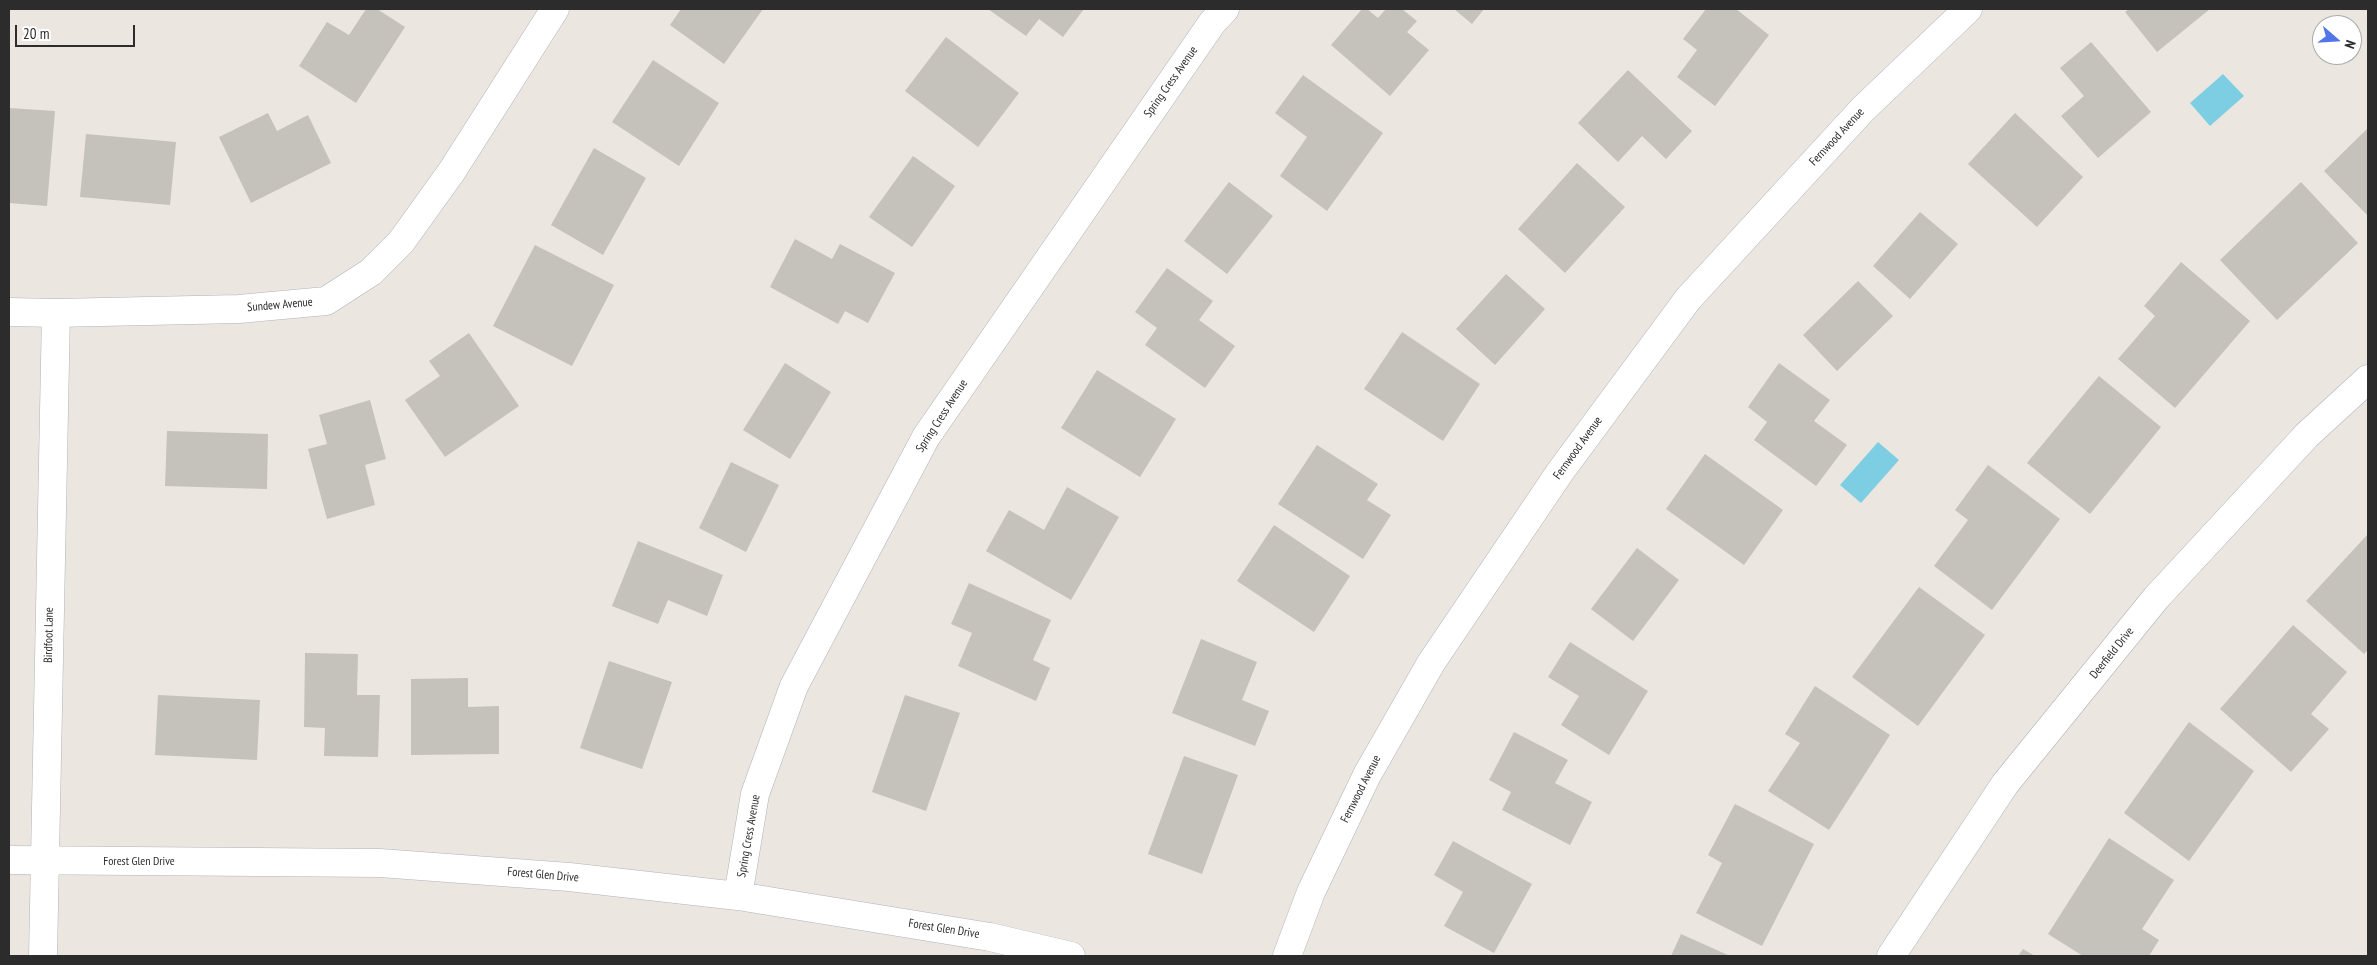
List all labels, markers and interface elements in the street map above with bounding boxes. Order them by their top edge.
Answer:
scale bar [18,15,138,47]
north arrow [2312,15,2362,65]
text: 20 m [23,24,49,43]
text: N [2340,38,2360,51]
street label: Spring Cress Avenue [1141,44,1201,120]
street label: Fernwood Avenue [1807,105,1867,169]
street label: Sundew Avenue [247,295,313,315]
street label: Spring Cress Avenue [913,377,971,455]
street label: Fernwood Avenue [1550,414,1606,482]
street label: Birdfoot Lane [41,607,57,663]
street label: Deerfield Drive [2087,624,2137,682]
street label: Fernwood Avenue [1338,753,1384,825]
street label: Spring Cress Avenue [735,793,763,879]
street label: Forest Glen Drive [103,855,175,869]
street label: Forest Glen Drive [507,865,579,885]
street label: Forest Glen Drive [908,916,980,942]

